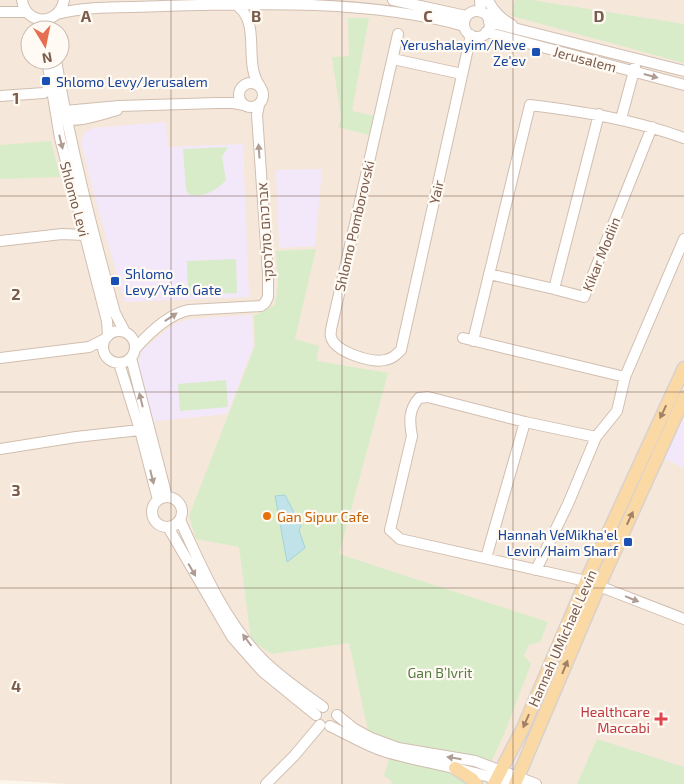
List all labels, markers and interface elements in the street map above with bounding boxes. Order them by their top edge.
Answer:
text: A [81,6,92,25]
text: B [251,6,261,25]
text: C [423,6,433,25]
text: D [594,6,605,25]
north arrow [20,20,70,70]
place label: Yerushalayim/Neve Ze'ev [400,36,527,69]
street label: Jerusalem [552,42,618,76]
marker: Yerushalayim/Neve Ze'ev [530,46,542,58]
text: N [41,49,54,68]
place label: Shlomo Levy/Jerusalem [56,73,208,90]
one-way arrow [644,73,659,81]
marker: Shlomo Levy/Jerusalem [40,75,52,87]
text: 1 [13,88,19,107]
one-way arrow [57,135,65,150]
one-way arrow [255,143,263,159]
street label: Shlomo Pomborovski [331,159,377,293]
street label: Shlomo Levi [57,160,93,238]
street label: Yair [425,178,447,206]
street label: אברכהם סולרסקי [253,182,277,282]
street label: Kikar Modiin [578,214,624,294]
place label: Shlomo Levy/Yafo Gate [125,265,222,298]
marker: Shlomo Levy/Yafo Gate [109,275,121,287]
text: 2 [11,284,21,303]
one-way arrow [165,312,178,322]
one-way arrow [137,392,145,407]
one-way arrow [659,405,667,419]
one-way arrow [148,469,156,484]
text: 3 [11,480,21,499]
place label: Gan Sipur Cafe [277,508,369,525]
marker: Gan Sipur Cafe [261,510,273,522]
one-way arrow [626,511,634,525]
place label: Hannah VeMikha'el Levin/Haim Sharf [498,526,619,559]
marker: Hannah VeMikha'el Levin/Haim Sharf [622,536,634,548]
one-way arrow [188,563,197,576]
street label: Hannah UMichael Levin [524,567,600,709]
one-way arrow [625,595,639,603]
one-way arrow [242,633,252,647]
one-way arrow [562,660,569,675]
park label: Gan B’Ivrit [408,664,472,681]
text: 4 [11,676,21,695]
place label: Healthcare Maccabi [580,703,650,736]
marker: Healthcare Maccabi [654,712,668,726]
one-way arrow [522,714,530,728]
one-way arrow [446,754,462,762]

